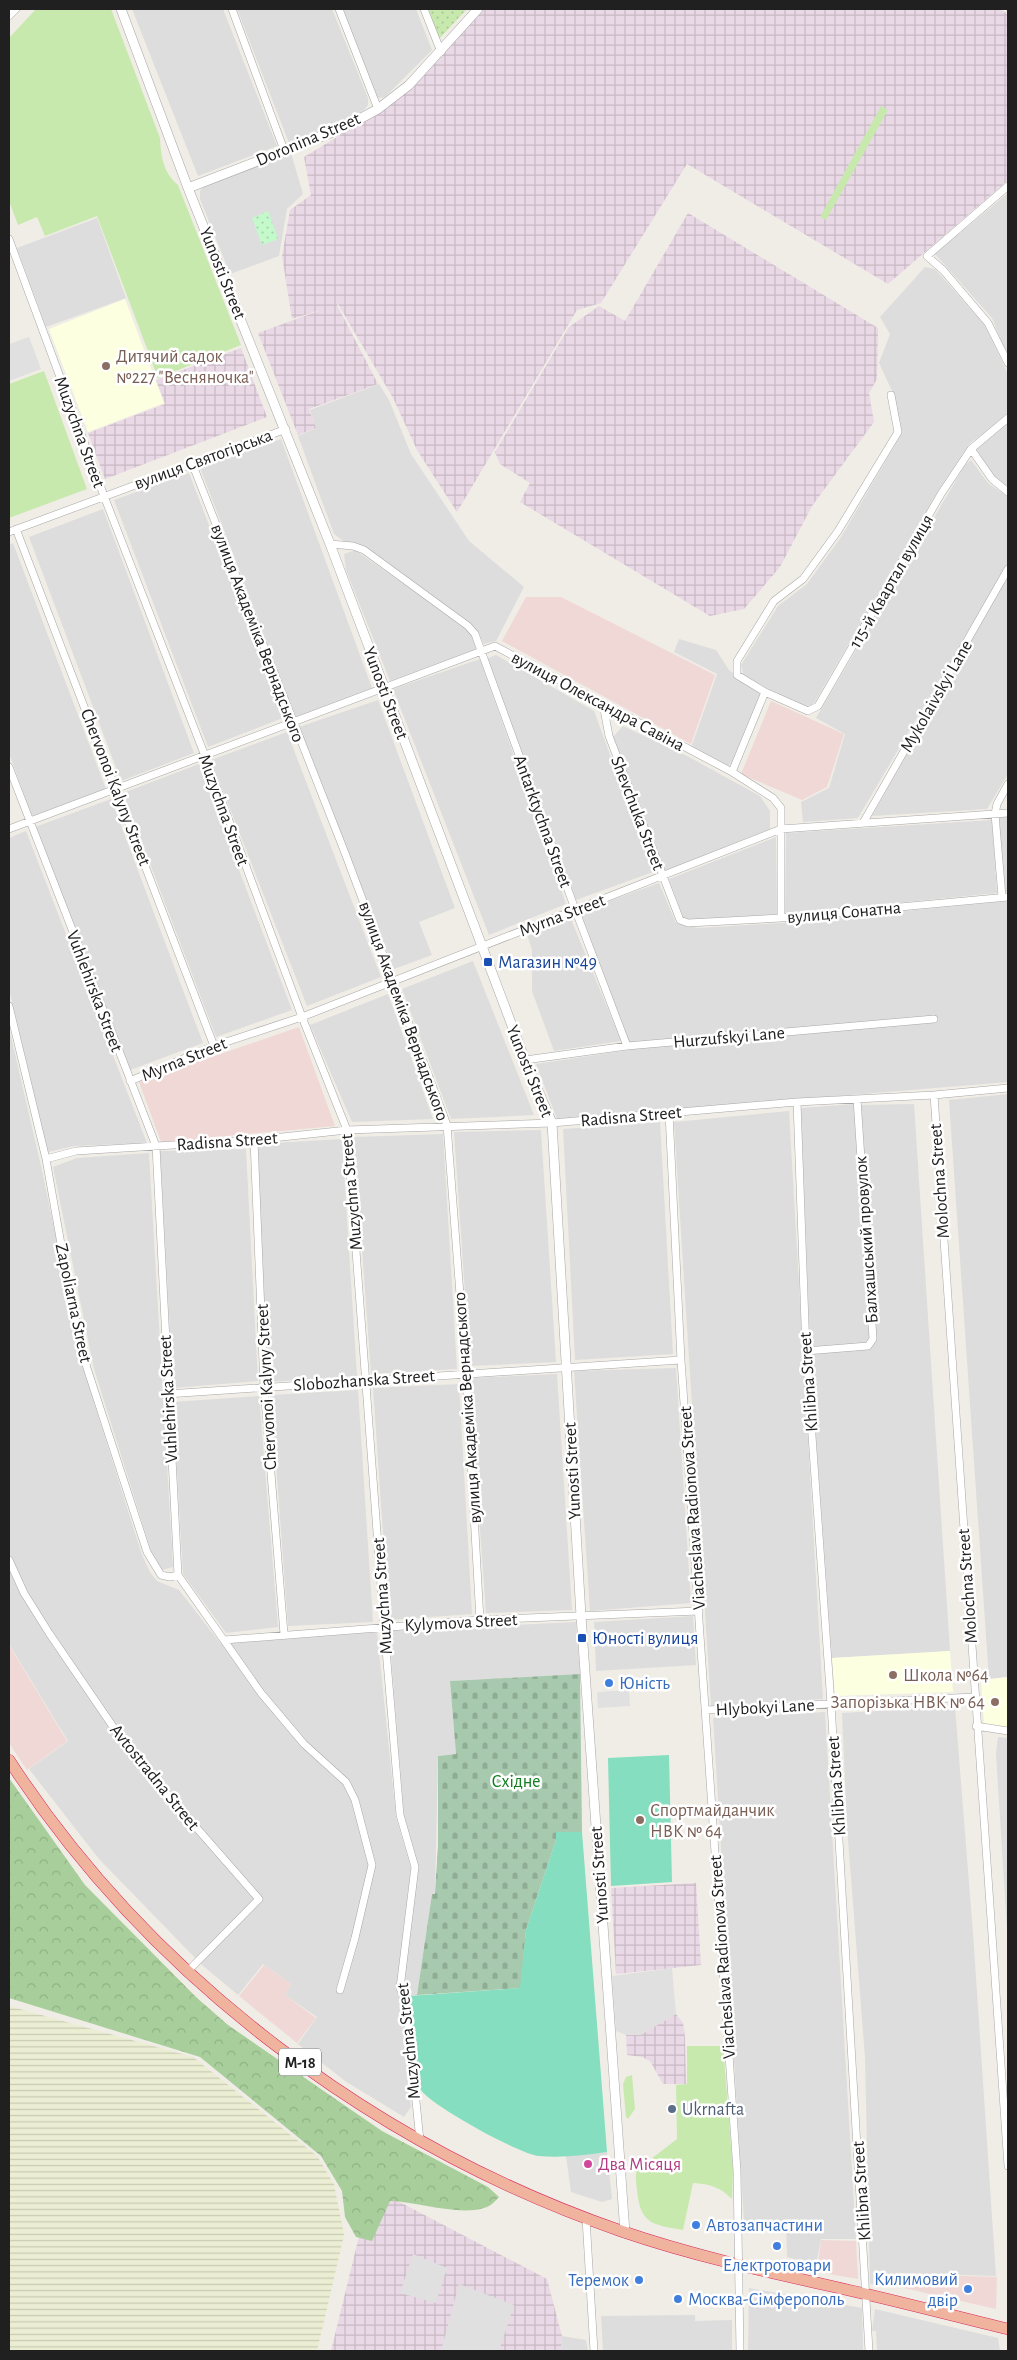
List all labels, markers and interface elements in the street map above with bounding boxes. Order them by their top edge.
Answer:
street label: Doronina Street [254,110,363,170]
street label: Yunosti Street [195,225,249,322]
place label: Дитячий садок №227 "Весняночка" [116,348,254,387]
marker: Дитячий садок №227 "Весняночка" [100,360,112,372]
street label: Muzychna Street [51,374,108,491]
street label: вулиця Святогірська [132,427,275,493]
street label: 115-й Квартал вулиця [846,512,937,651]
street label: вулиця Академіка Вернадського [207,522,307,745]
street label: Mykolaivskyi Lane [898,637,976,756]
street label: Yunosti Street [359,645,411,742]
street label: вулиця Олександра Савіна [508,649,687,755]
street label: Chervonoi Kalyny Street [77,706,153,869]
street label: Muzychna Street [195,752,252,869]
street label: Antarktychna Street [510,753,574,890]
street label: Shevchuka Street [607,754,667,873]
street label: Myrna Street [517,891,608,941]
street label: вулиця Академіка Вернадського [355,899,451,1123]
street label: вулиця Сонатна [786,899,902,927]
street label: Vuhlehirska Street [63,928,126,1055]
place label: Магазин №49 [498,954,597,972]
marker: Магазин №49 [482,956,494,968]
street label: Yunosti Street [502,1023,556,1120]
street label: Hurzufskyi Lane [673,1024,786,1052]
street label: Myrna Street [139,1035,230,1085]
street label: Radisna Street [580,1104,683,1130]
street label: Molochna Street [927,1123,953,1239]
street label: Radisna Street [176,1129,278,1155]
street label: Muzychna Street [338,1133,366,1251]
street label: Балхашський провулок [852,1155,882,1324]
street label: Zapoliarna Street [52,1242,95,1365]
street label: вулиця Академіка Вернадського [451,1292,485,1524]
street label: Chervonoi Kalyny Street [254,1303,280,1471]
street label: Khlibna Street [797,1331,821,1432]
street label: Vuhlehirska Street [157,1334,181,1463]
street label: Slobozhanska Street [293,1367,436,1395]
street label: Viacheslava Radionova Street [677,1405,709,1610]
street label: Yunosti Street [561,1421,585,1520]
street label: Molochna Street [955,1528,981,1644]
street label: Muzychna Street [370,1537,396,1655]
street label: Kylymova Street [404,1611,518,1635]
place label: Юності вулиця [592,1630,698,1648]
marker: Юності вулиця [576,1632,588,1644]
place label: Школа №64 [903,1667,989,1685]
marker: Школа №64 [887,1669,899,1681]
place label: Юність [619,1675,670,1693]
marker: Юність [603,1677,615,1689]
place label: Запорізька НВК № 64 [831,1694,985,1712]
street label: Hlybokyi Lane [715,1696,815,1720]
marker: Запорізька НВК № 64 [989,1696,1001,1708]
street label: Avtostradna Street [106,1721,202,1834]
street label: Khlibna Street [825,1735,849,1836]
park label: Східне [491,1773,541,1791]
place label: Спортмайданчик НВК № 64 [650,1802,775,1841]
marker: Спортмайданчик НВК № 64 [634,1814,646,1826]
street label: Yunosti Street [588,1825,612,1924]
street label: Viacheslava Radionova Street [707,1854,739,2059]
street label: Muzychna Street [394,1982,424,2100]
road number: М-18 [279,2048,321,2076]
place label: Ukrnafta [682,2101,744,2119]
marker: Ukrnafta [666,2103,678,2115]
street label: Khlibna Street [850,2140,874,2241]
place label: Два Місяця [598,2156,681,2174]
marker: Два Місяця [582,2158,594,2170]
place label: Автозапчастини [706,2217,823,2235]
marker: Автозапчастини [690,2219,702,2231]
marker: Електротовари [771,2240,783,2252]
place label: Електротовари [723,2257,831,2275]
place label: Килимовий двір [874,2271,958,2310]
place label: Теремок [568,2272,630,2290]
marker: Теремок [633,2274,645,2286]
marker: Килимовий двір [962,2283,974,2295]
place label: Москва-Сімферополь [688,2291,845,2309]
marker: Москва-Сімферополь [672,2293,684,2305]

